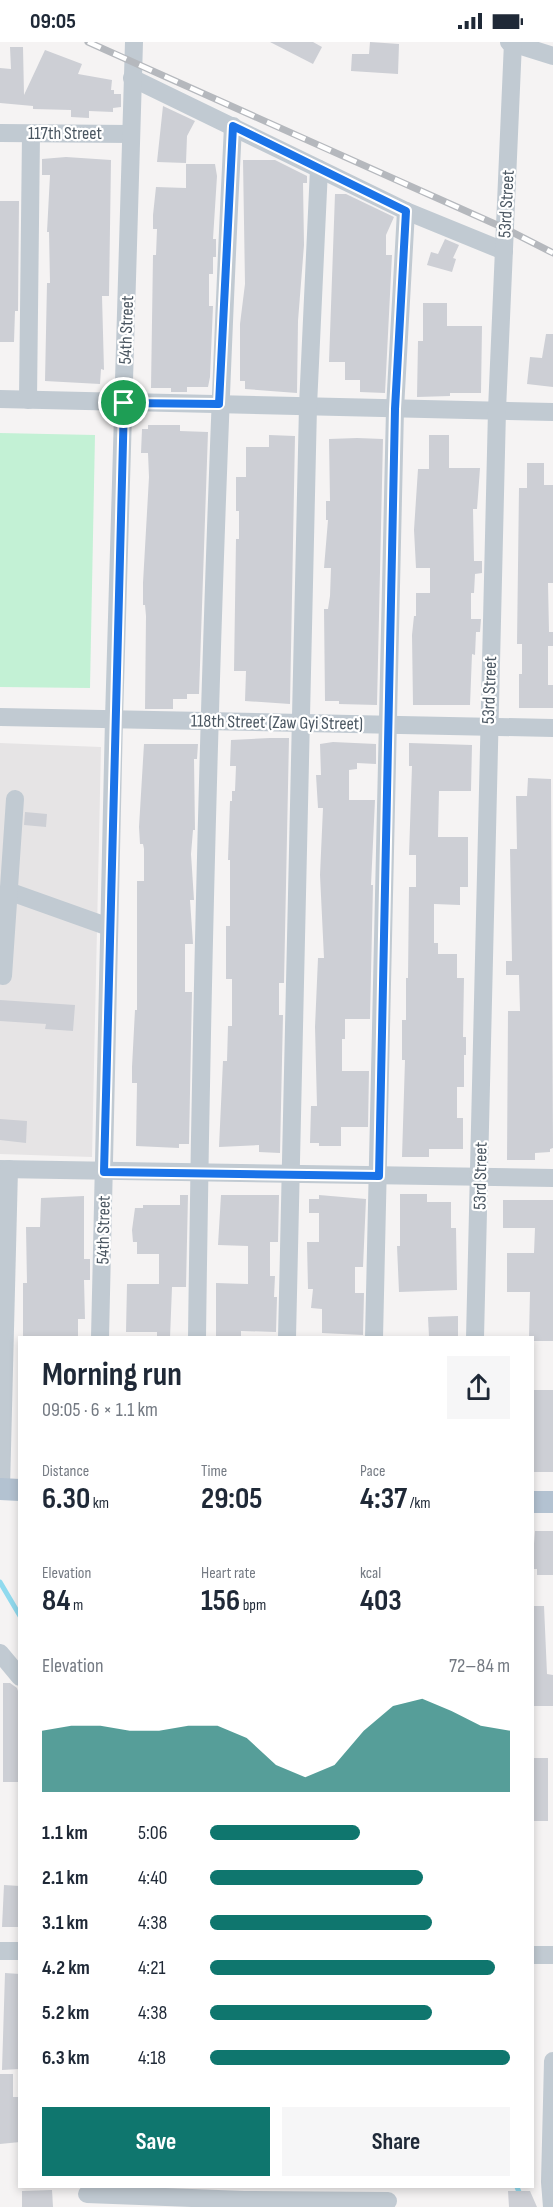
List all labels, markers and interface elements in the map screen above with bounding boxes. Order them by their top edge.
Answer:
text: 09:05 [30,8,76,35]
street label: 117th Street [28,123,102,144]
street label: 53rd Street [494,169,519,239]
street label: 54th Street [115,295,138,365]
pin [98,377,149,428]
icon: arrive [107,386,140,419]
street label: 53rd Street [478,655,501,724]
street label: 118th Street (Zaw Gyi Street) [191,710,363,735]
street label: 53rd Street [469,1141,492,1210]
street label: 54th Street [92,1195,115,1265]
text: Morning run [42,1355,182,1395]
button: share [447,1356,510,1419]
text: 09:05 · 6 × 1.1 km [42,1398,158,1422]
text: Distance [42,1462,89,1481]
text: Time [201,1462,227,1481]
text: Pace [360,1462,385,1481]
text: 6.30 [42,1481,90,1517]
text: 29:05 [201,1481,263,1517]
text: 4:37 [360,1481,407,1517]
text: km [90,1494,109,1513]
text: /km [407,1494,431,1513]
text: Elevation [42,1564,91,1583]
text: Heart rate [201,1564,256,1583]
text: kcal [360,1564,381,1583]
text: 84 [42,1583,70,1619]
text: 156 [201,1583,240,1619]
text: 403 [360,1583,402,1619]
text: m [70,1596,83,1615]
text: bpm [240,1596,266,1615]
text: Elevation [42,1654,104,1678]
text: 72–84 m [449,1654,510,1678]
text: 1.1 km [42,1821,88,1845]
text: 5:06 [138,1821,167,1845]
text: 2.1 km [42,1866,88,1890]
text: 4:40 [138,1866,167,1890]
text: 3.1 km [42,1911,88,1935]
text: 4:38 [138,1911,167,1935]
text: 4.2 km [42,1956,90,1980]
text: 4:21 [138,1956,165,1980]
text: 5.2 km [42,2001,89,2025]
text: 4:38 [138,2001,167,2025]
text: 6.3 km [42,2046,89,2070]
text: 4:18 [138,2046,166,2070]
button: Save [42,2107,270,2176]
button: Share [282,2107,510,2176]

